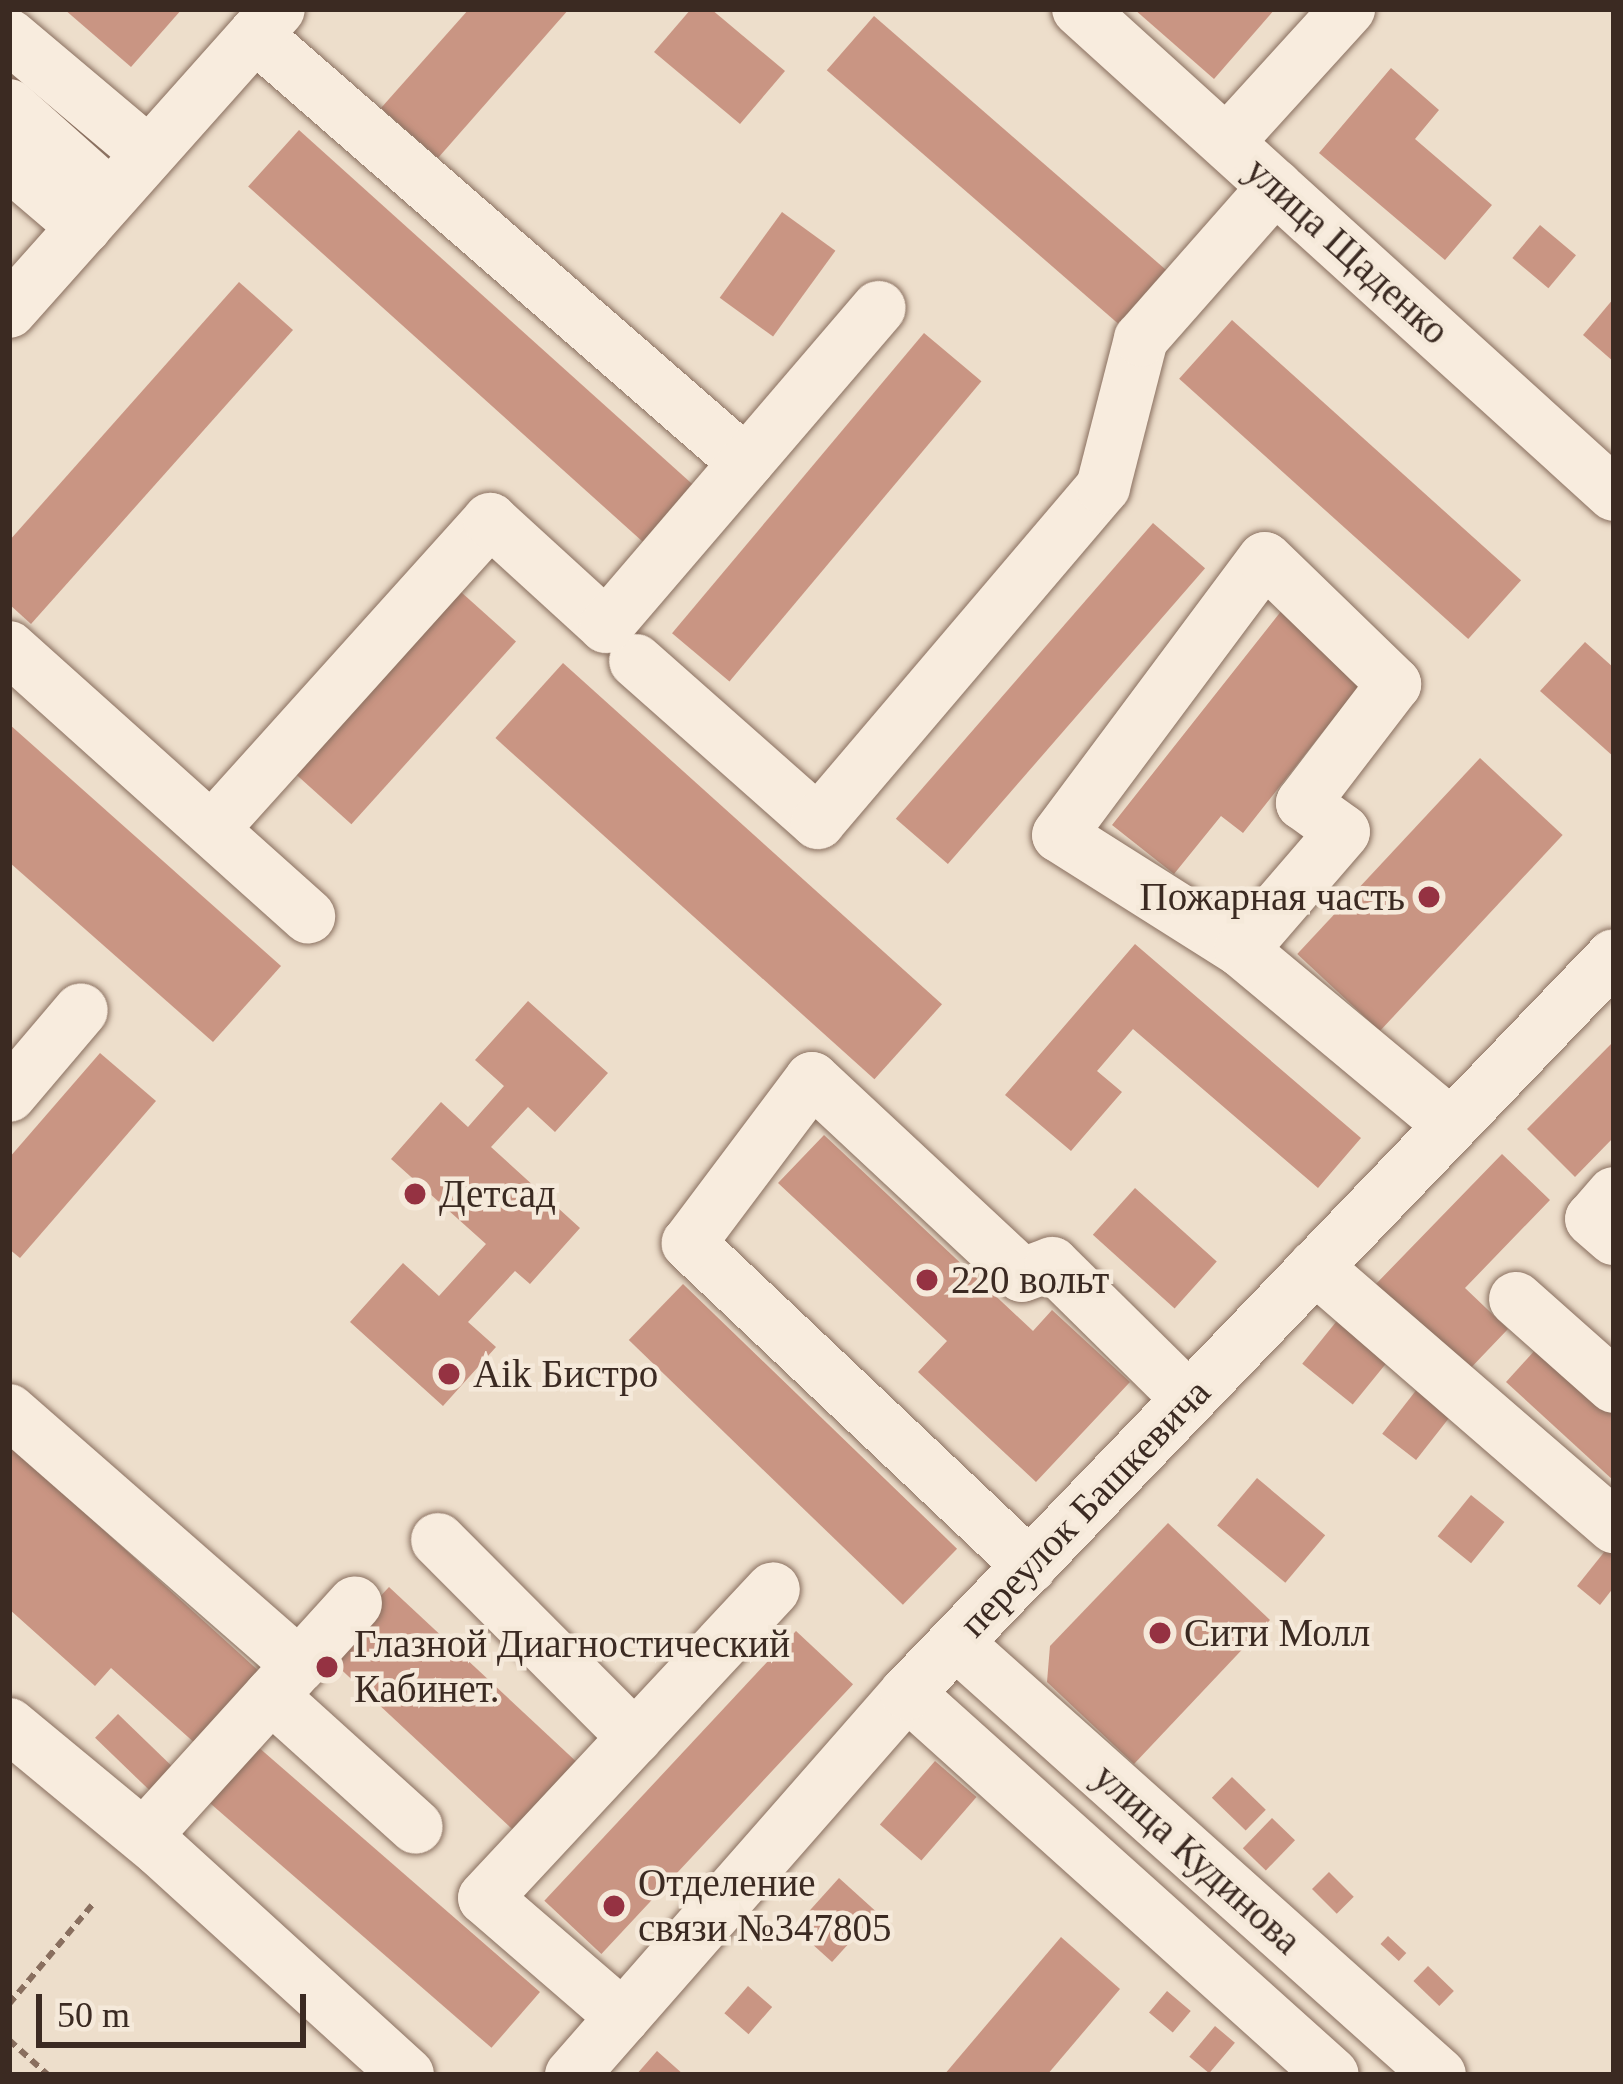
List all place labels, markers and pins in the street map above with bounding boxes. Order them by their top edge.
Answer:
place label: Пожарная часть [1140,874,1405,920]
marker: Пожарная часть [1416,884,1442,910]
place label: Детсад [439,1171,556,1217]
marker: Детсад [402,1181,428,1207]
place label: 220 вольт [951,1257,1109,1303]
marker: 220 вольт [914,1267,940,1293]
place label: Aik Бистро [473,1351,658,1397]
marker: Aik Бистро [436,1361,462,1387]
place label: Сити Молл [1184,1610,1370,1656]
marker: Сити Молл [1147,1620,1173,1646]
place label: Глазной Диагностический Кабинет. [354,1622,790,1713]
marker: Глазной Диагностический Кабинет. [311,1651,343,1683]
place label: Отделение связи №347805 [638,1861,891,1952]
marker: Отделение связи №347805 [601,1893,627,1919]

